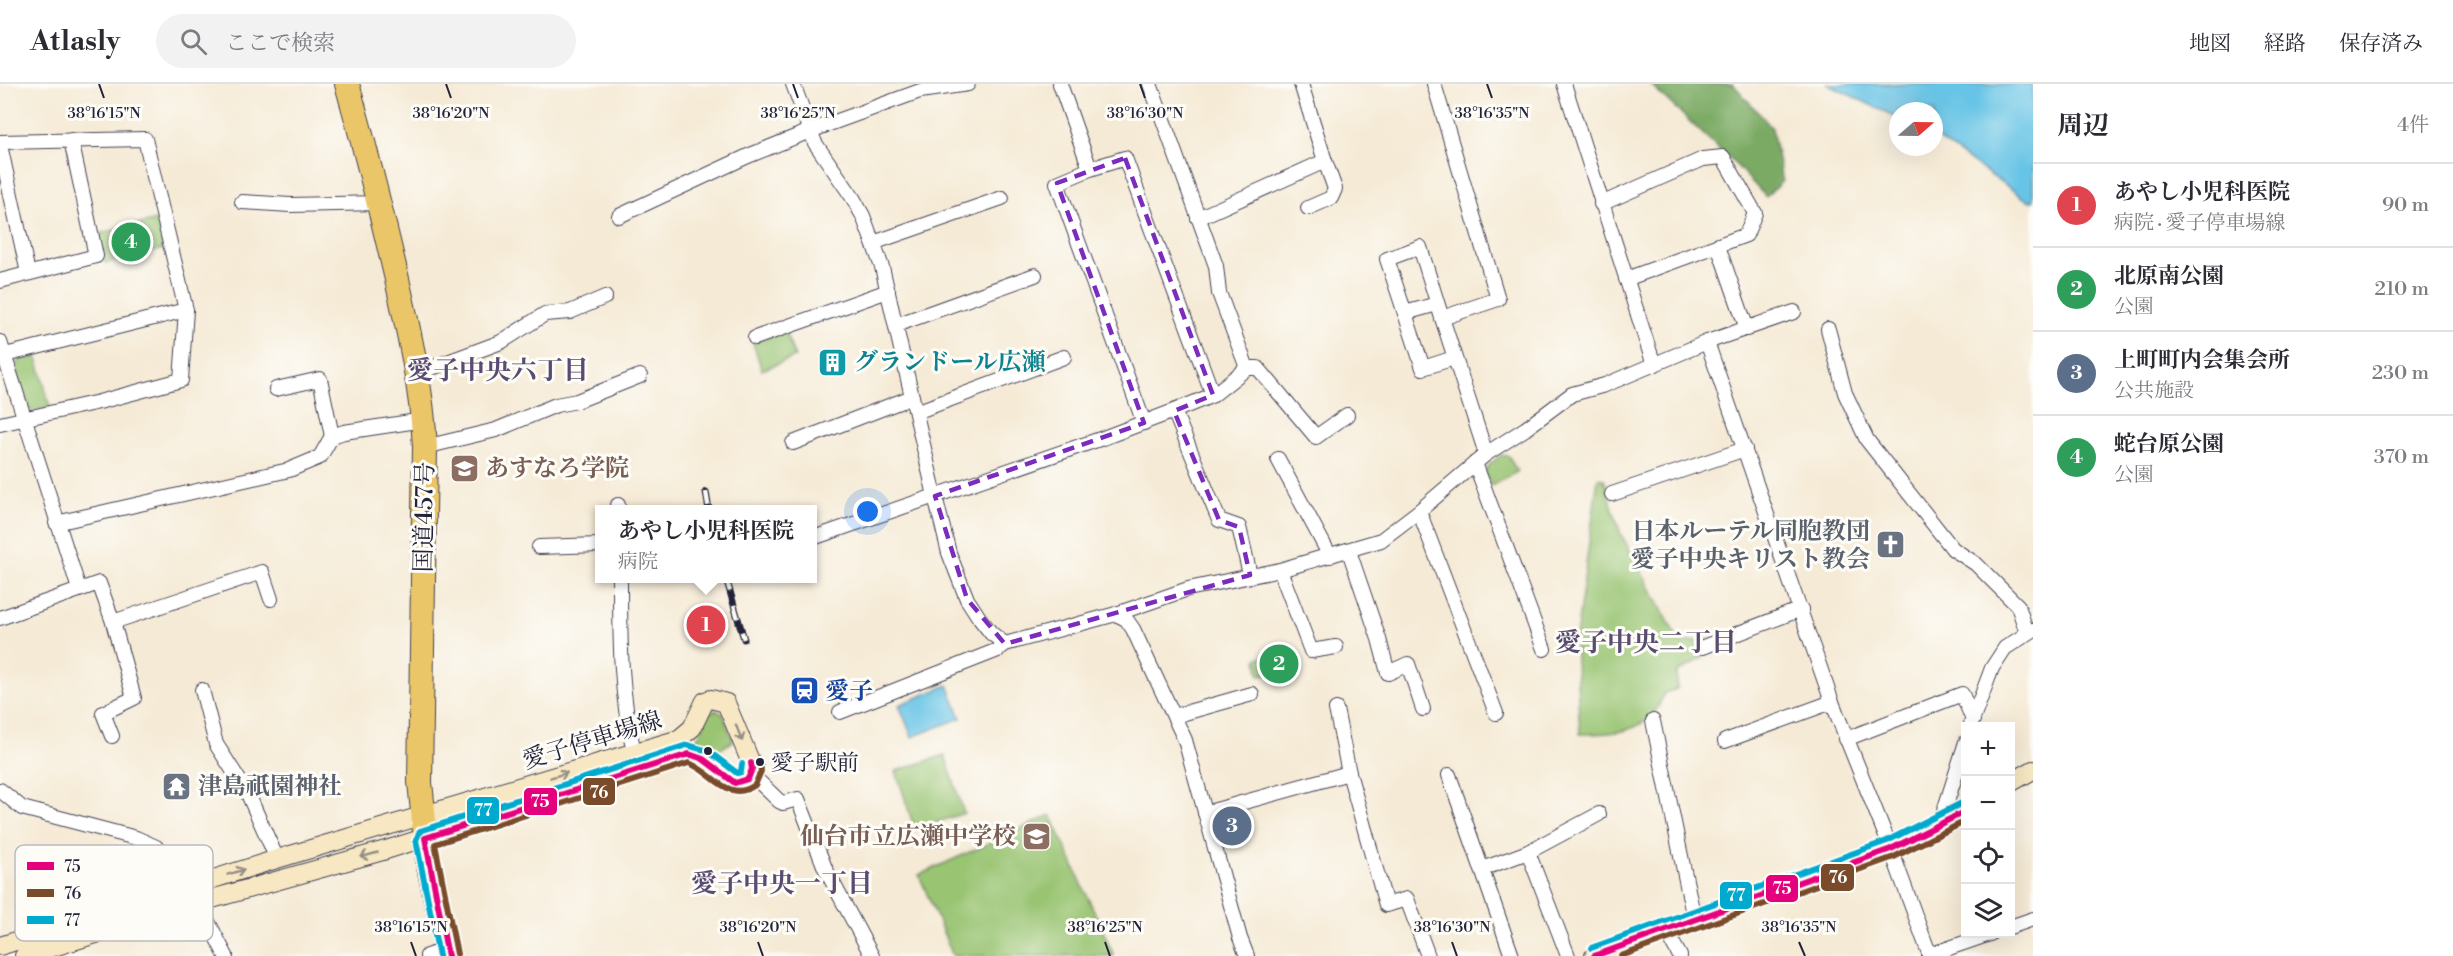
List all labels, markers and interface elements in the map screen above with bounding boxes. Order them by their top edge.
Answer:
search box [156,14,576,68]
text: Atlasly [30,24,120,59]
icon: search [177,25,210,58]
text: ここで検索 [225,30,335,57]
text: 地図 [2189,31,2231,57]
text: 経路 [2264,31,2306,57]
text: 保存済み [2339,31,2423,57]
north arrow [1889,102,1943,156]
text: 38°16'15"N [67,104,141,123]
text: 38°16'20"N [413,104,489,123]
text: 38°16'25"N [760,104,836,123]
text: 38°16'30"N [1107,104,1183,123]
text: 38°16'35"N [1455,104,1529,123]
text: 周辺 [2057,110,2109,142]
text: 4件 [2397,113,2429,138]
text: あやし小児科医院 [2114,179,2290,206]
text: 1 [2072,193,2081,218]
text: 90 m [2382,193,2429,218]
text: 病院 · 愛子停車場線 [2114,211,2286,236]
pin: 4 [112,220,150,264]
text: 北原南公園 [2114,263,2224,290]
text: 2 [2070,277,2083,302]
text: 210 m [2374,277,2429,302]
text: 公園 [2114,295,2154,320]
building icon: グランドール広瀬 [817,346,849,378]
text: 上町町内会集会所 [2114,347,2290,374]
place label: グランドール広瀬 [854,348,1046,378]
district label: 愛子中央六丁目 [407,355,589,387]
text: 3 [2070,361,2083,386]
text: 230 m [2372,361,2429,386]
text: 公共施設 [2114,379,2194,404]
text: 蛇台原公園 [2114,431,2224,458]
text: 4 [2070,445,2083,470]
text: 370 m [2374,445,2429,470]
school or university icon: あすなろ学院 [448,452,480,484]
place label: あすなろ学院 [485,454,629,484]
street label: 国道457号 [409,461,441,573]
text: 公園 [2114,463,2154,488]
your location [853,497,882,526]
popup [595,505,817,583]
place label: 日本ルーテル同胞教団 愛子中央キリスト教会 [1630,517,1870,575]
text: あやし小児科医院 [618,518,794,545]
church icon: 日本ルーテル同胞教団 愛子中央キリスト教会 [1875,529,1907,561]
text: 病院 [618,550,658,575]
pin: 1 [686,602,726,648]
district label: 愛子中央二丁目 [1555,627,1737,659]
pin: 2 [1260,642,1298,686]
station icon: 愛子 [788,675,820,707]
place label: 愛子 [825,677,873,707]
street label: 愛子停車場線 [519,706,666,776]
map controls [1961,722,2015,938]
button: + [1961,722,2015,776]
one-way arrow [734,723,745,742]
unlabelled marker [702,745,714,757]
place label: 愛子駅前 [771,750,859,777]
marker: 愛子駅前 [754,756,766,768]
one-way arrow [549,769,568,780]
temple icon: 津島祇園神社 [161,770,193,802]
place label: 津島祇園神社 [198,772,342,802]
button: − [1961,776,2015,830]
line badge: 76 [582,777,616,806]
text: 76 [590,783,608,803]
line badge: 75 [523,787,558,816]
text: 75 [531,792,550,812]
line badge: 77 [466,796,500,825]
text: 77 [474,801,493,821]
pin: 3 [1212,804,1252,848]
school or university icon: 仙台市立広瀬中学校 [1021,820,1053,852]
place label: 仙台市立広瀬中学校 [800,822,1016,852]
button: locate [1961,830,2015,884]
legend [15,845,213,941]
one-way arrow [359,849,378,861]
text: 75 [64,857,81,877]
line badge: 76 [1820,863,1855,892]
one-way arrow [226,866,245,877]
district label: 愛子中央一丁目 [691,868,873,900]
text: 76 [1829,868,1847,888]
line badge: 75 [1765,874,1799,903]
text: 75 [1773,879,1792,899]
line badge: 77 [1719,881,1753,910]
text: 76 [64,884,82,904]
button: layers [1961,884,2015,938]
text: 77 [1727,886,1746,906]
text: 77 [64,911,80,931]
text: 38°16'15"N [374,918,448,937]
text: 38°16'20"N [720,918,796,937]
text: 38°16'25"N [1067,918,1143,937]
text: 38°16'30"N [1414,918,1490,937]
text: 38°16'35"N [1762,918,1836,937]

